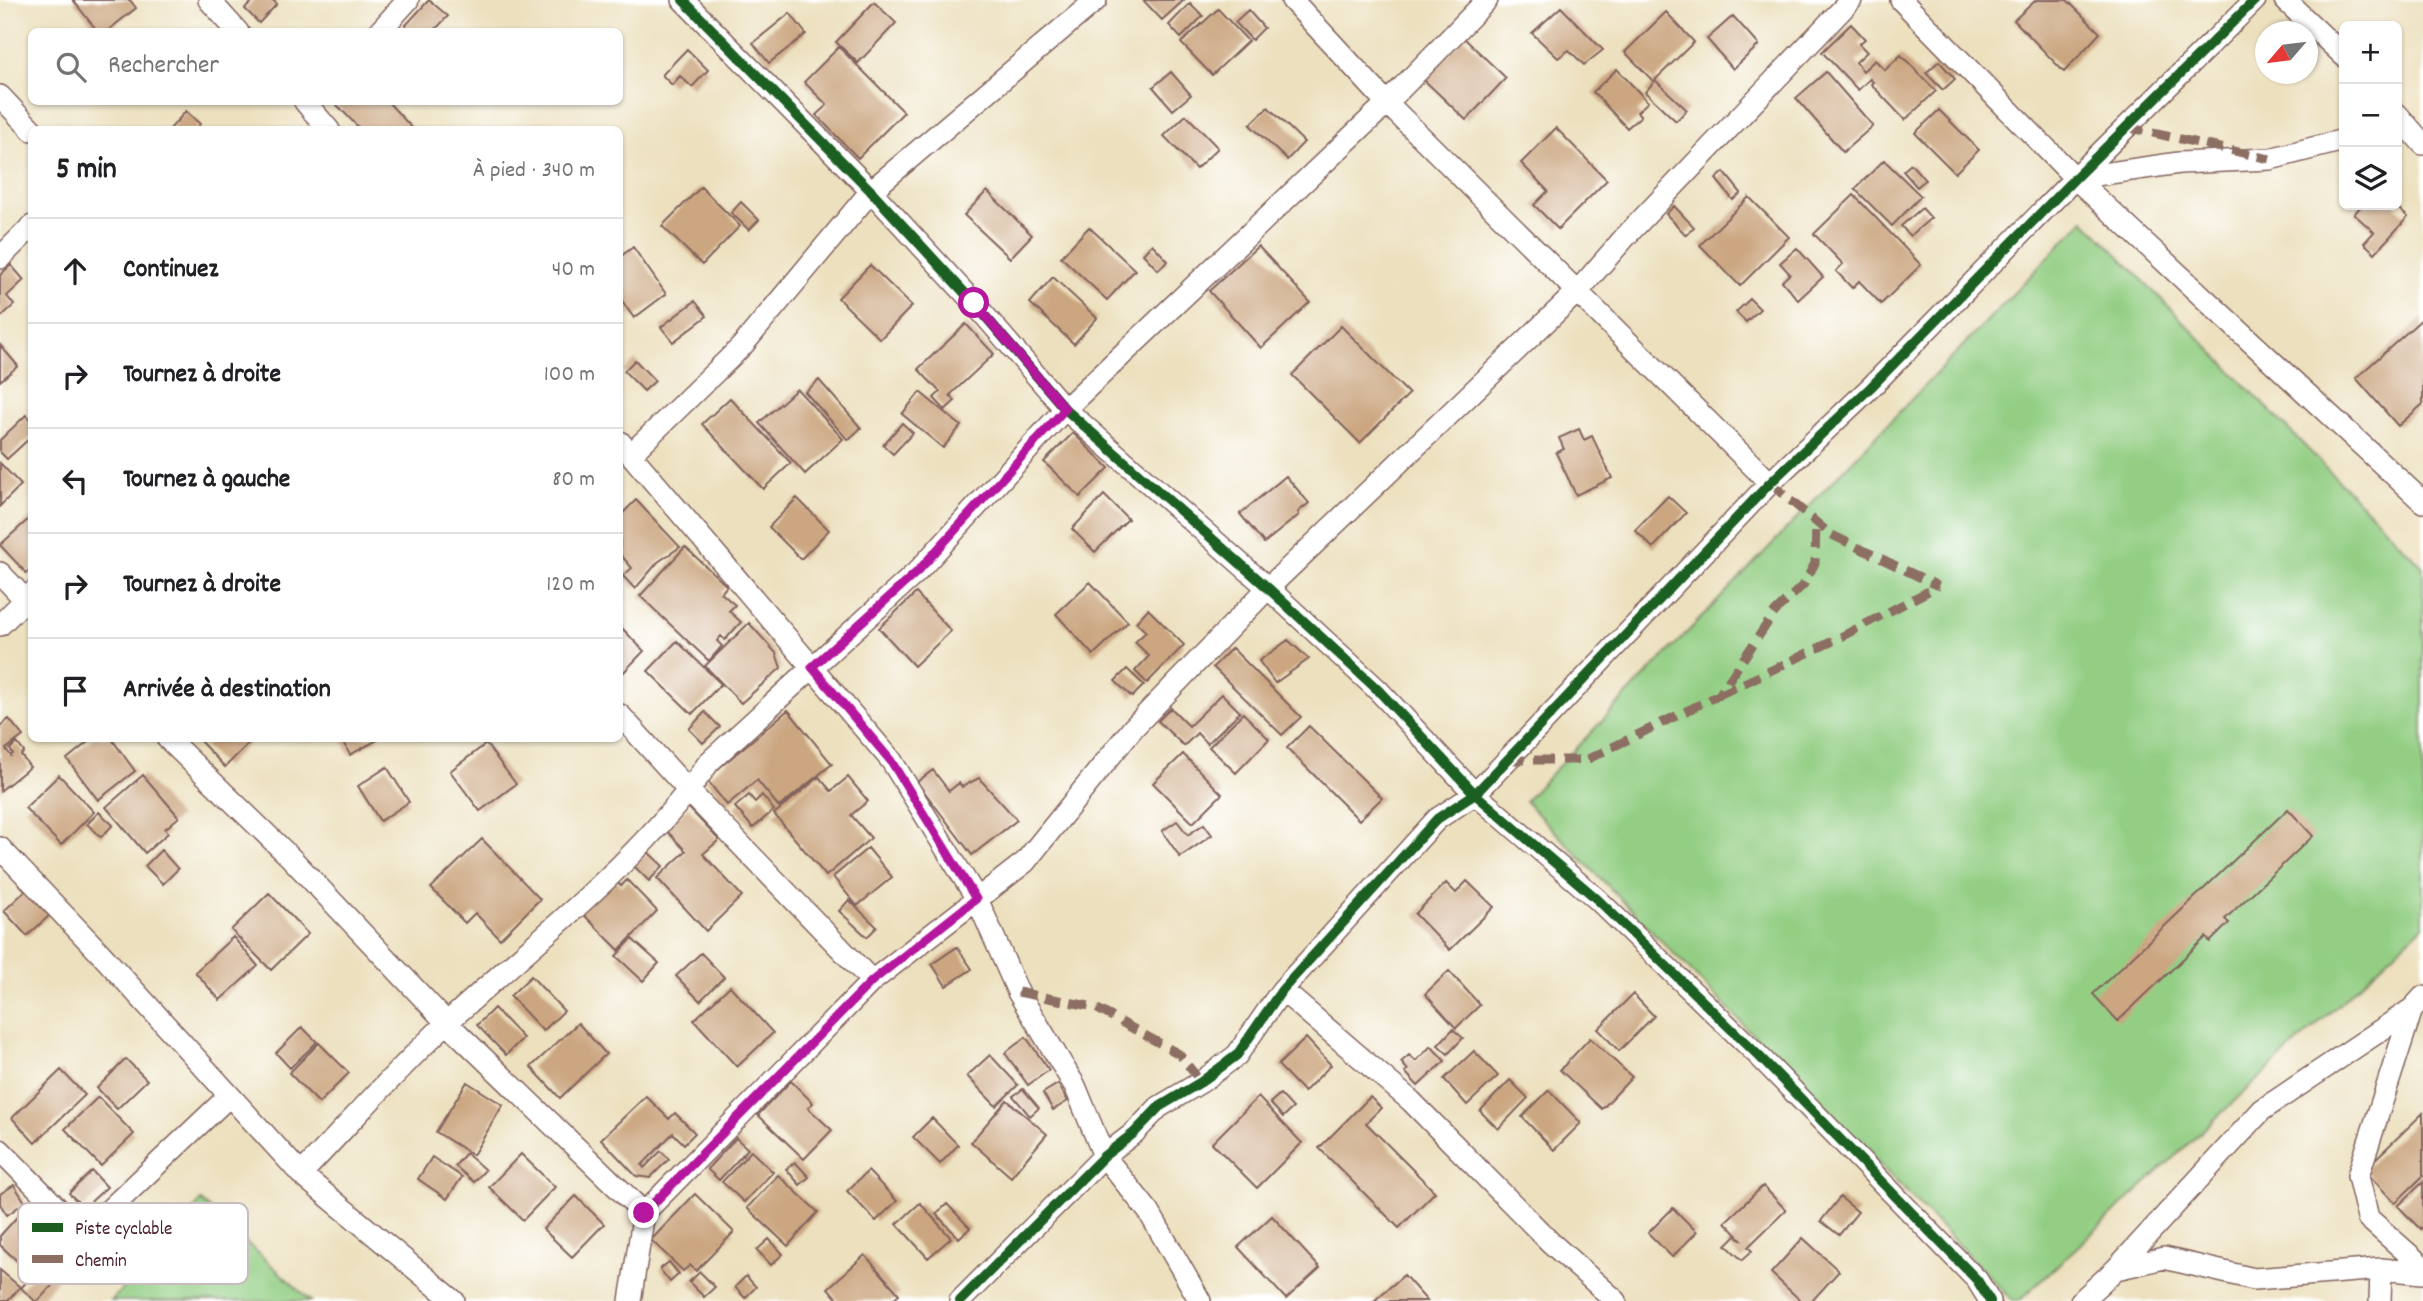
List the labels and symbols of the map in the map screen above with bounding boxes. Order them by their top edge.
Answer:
north arrow [2255,21,2318,84]
route start [958,287,989,318]
route end [628,1197,659,1228]
legend [18,1203,248,1284]
text: Piste cyclable [75,1217,172,1244]
text: Chemin [75,1249,127,1276]

